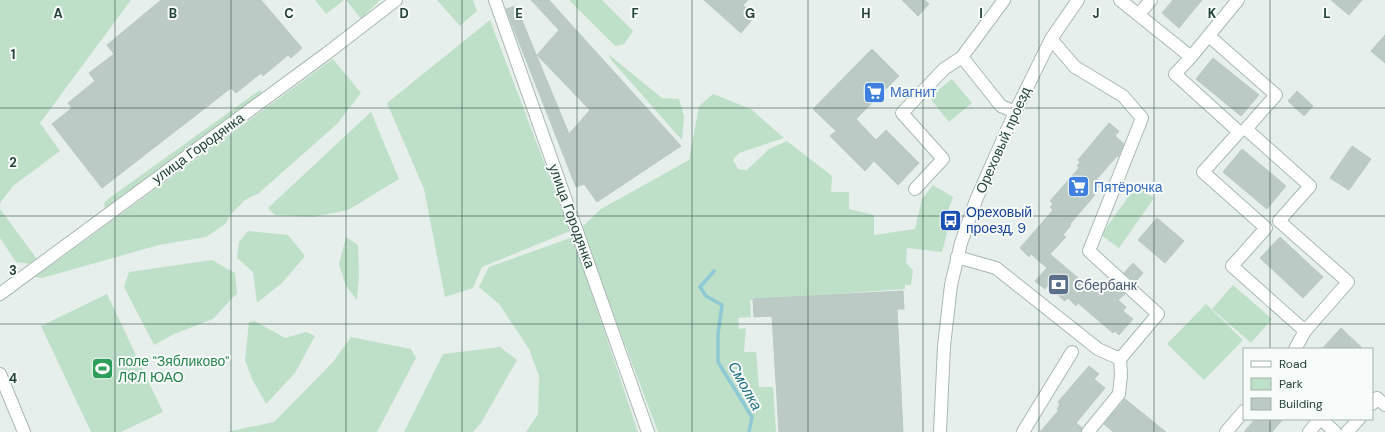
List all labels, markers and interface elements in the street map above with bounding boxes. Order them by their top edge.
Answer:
text: A [53,5,63,22]
text: B [169,5,177,22]
text: C [284,5,294,22]
text: D [399,5,409,22]
text: E [515,5,523,22]
text: F [631,5,639,22]
text: G [745,5,755,22]
text: H [861,5,871,22]
text: I [979,5,983,22]
text: J [1092,5,1100,22]
text: K [1208,5,1217,22]
text: L [1323,5,1331,22]
text: 1 [11,46,15,63]
supermarket icon: Магнит [861,79,887,105]
place label: Магнит [890,83,937,101]
street label: Ореховый проезд [971,84,1035,196]
street label: улица Городянка [148,108,248,187]
text: 2 [9,154,17,171]
street label: улица Городянка [545,161,599,271]
supermarket icon: Пятёрочка [1066,174,1092,200]
place label: Пятёрочка [1094,178,1163,196]
place label: Ореховый проезд, 9 [966,203,1032,237]
bus stop icon: Ореховый проезд, 9 [938,207,964,233]
text: 3 [9,262,17,279]
bank icon: Сбербанк [1046,272,1072,298]
place label: Сбербанк [1074,276,1138,294]
legend [1243,348,1373,420]
place label: поле "Зябликово" ЛФЛ ЮАО [118,352,229,386]
sports icon: поле "Зябликово" ЛФЛ ЮАО [89,356,115,382]
text: Road [1279,356,1307,372]
water label: Смолка [723,358,767,414]
text: 4 [9,370,17,387]
text: Park [1279,376,1303,392]
text: Building [1279,396,1323,412]

